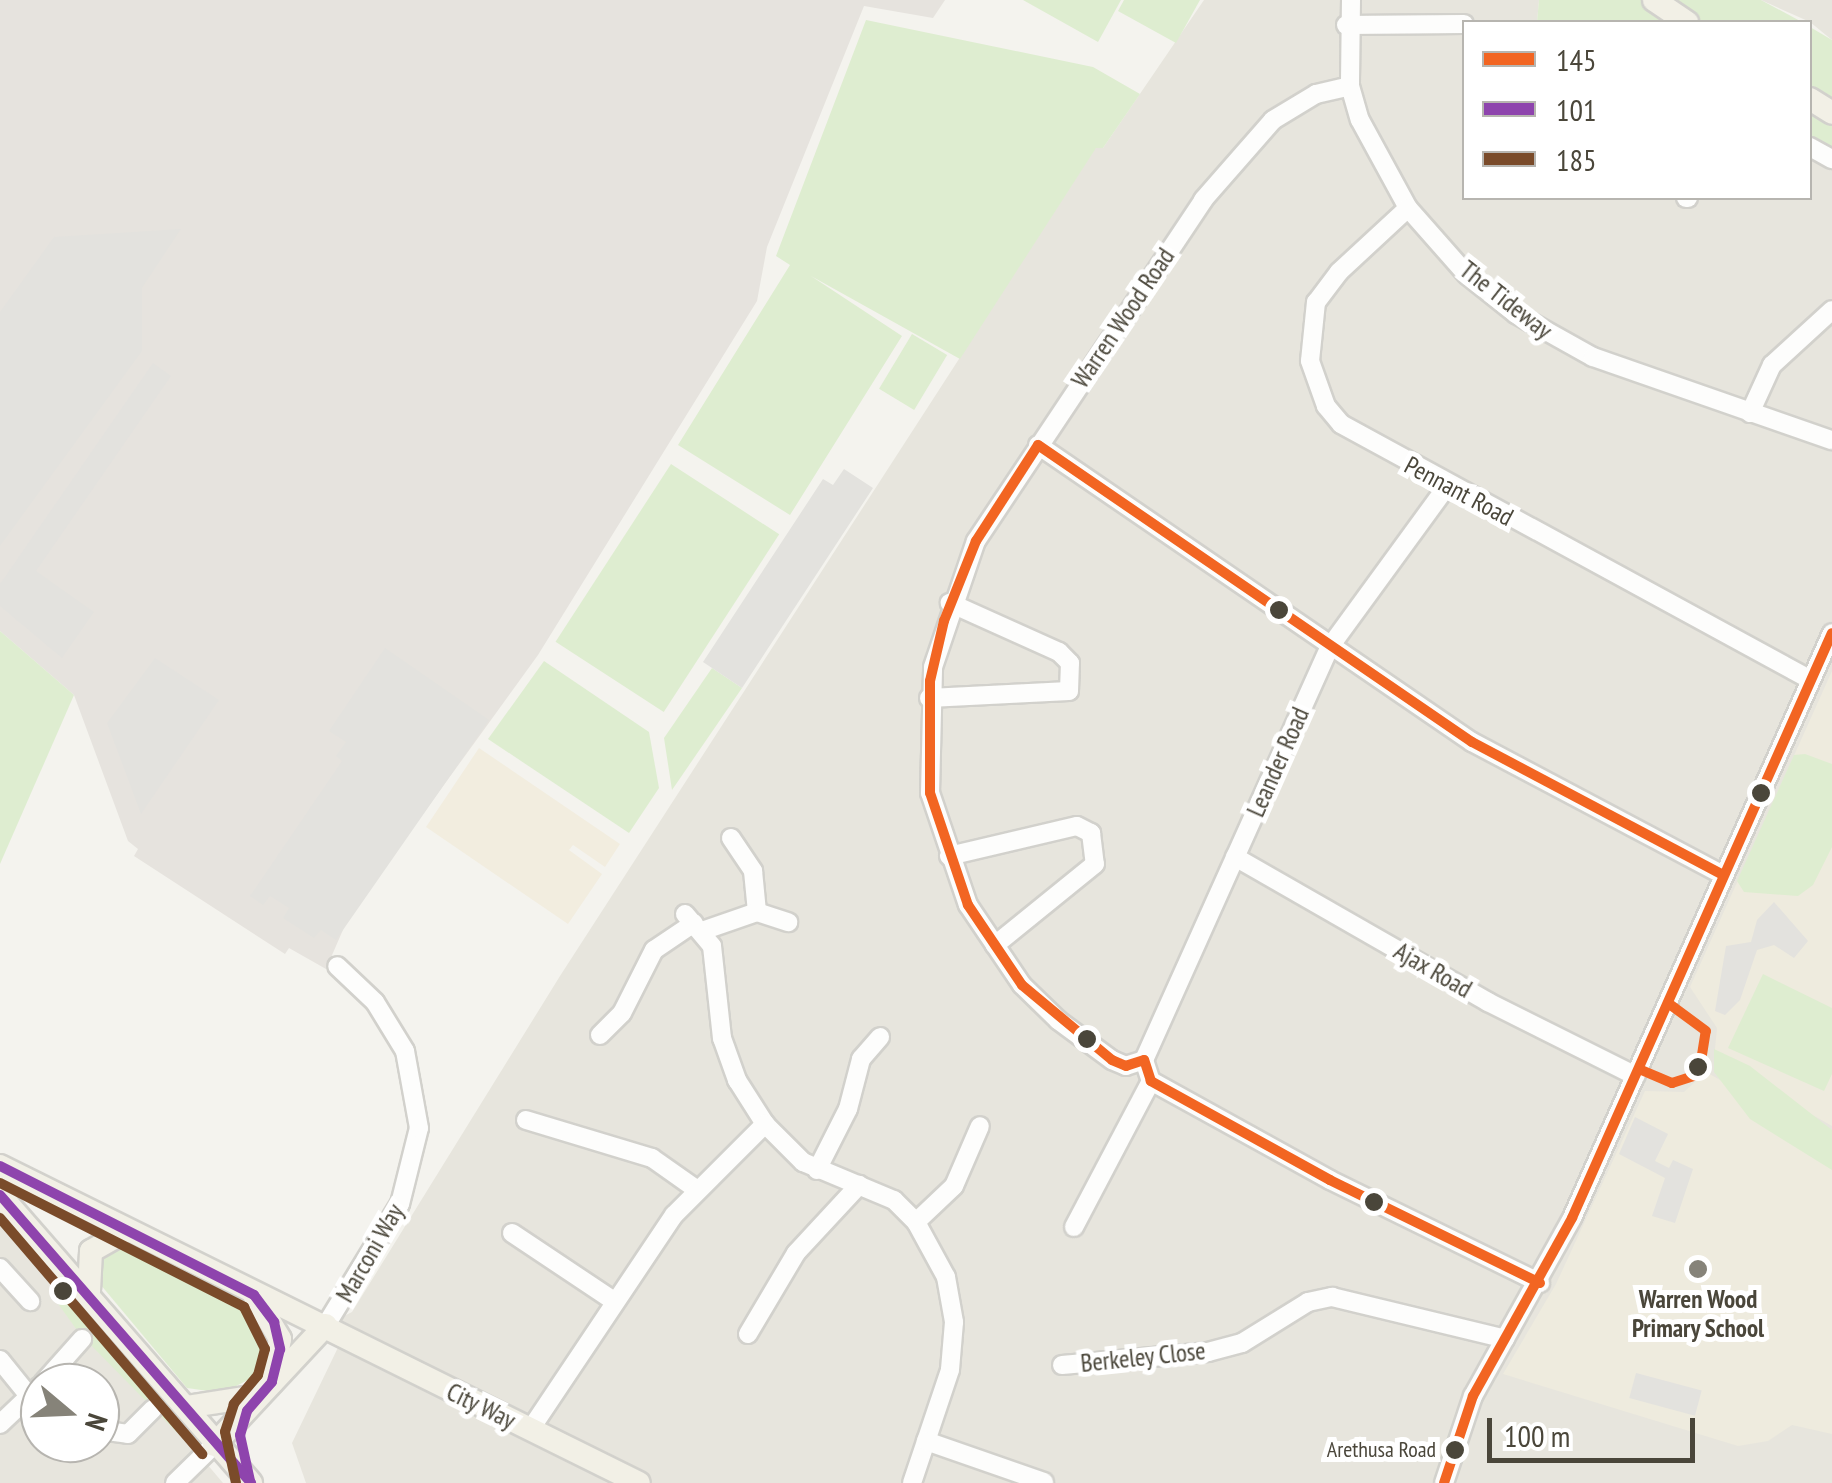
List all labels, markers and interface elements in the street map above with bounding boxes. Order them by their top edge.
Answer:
legend [1462,20,1812,200]
text: 145 [1556,40,1597,79]
text: 101 [1556,90,1597,129]
text: 185 [1556,140,1597,179]
street label: Warren Wood Road [1065,242,1181,394]
street label: The Tideway [1454,254,1558,346]
street label: Pennant Road [1400,450,1518,532]
unlabelled marker [1269,600,1289,620]
street label: Leander Road [1241,703,1315,821]
unlabelled marker [1751,783,1771,803]
street label: Ajax Road [1388,936,1478,1004]
unlabelled marker [1077,1029,1097,1049]
unlabelled marker [1688,1057,1708,1077]
unlabelled marker [1364,1192,1384,1212]
street label: Marconi Way [330,1198,410,1308]
marker: Warren Wood Primary School [1687,1258,1709,1280]
unlabelled marker [53,1281,73,1301]
place label: Warren Wood Primary School [1632,1285,1764,1344]
street label: Berkeley Close [1079,1335,1207,1379]
north arrow [20,1363,120,1463]
street label: City Way [441,1376,521,1436]
scale bar [1492,1398,1700,1460]
text: N [77,1409,117,1435]
text: 100 m [1504,1416,1570,1455]
place label: Arethusa Road [1327,1437,1436,1463]
marker: Arethusa Road [1445,1440,1465,1460]

